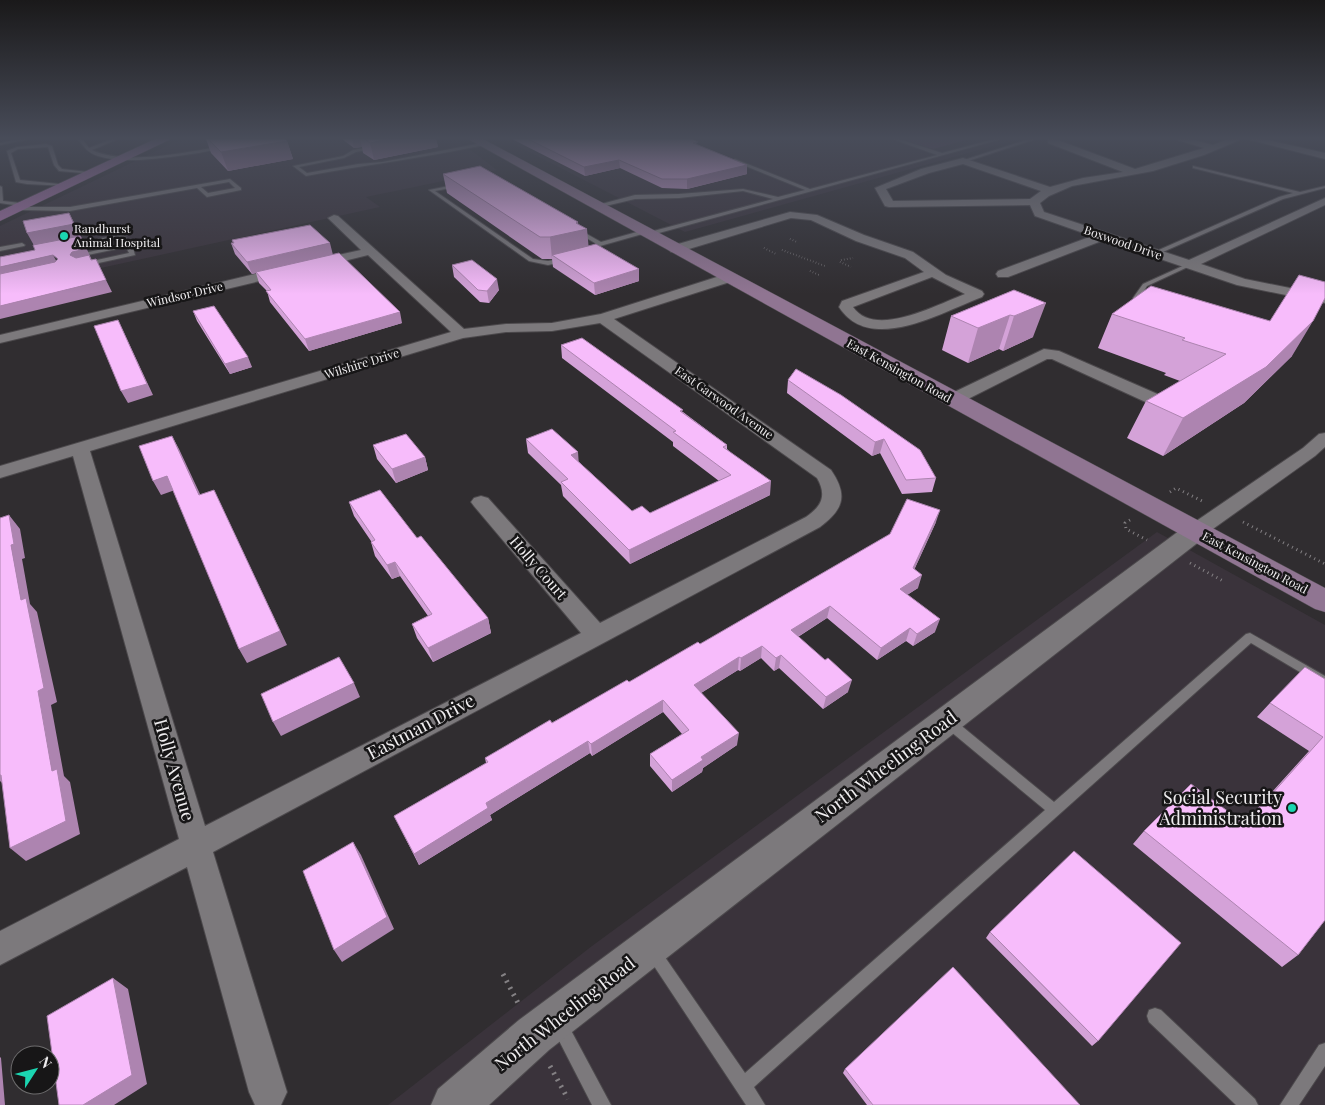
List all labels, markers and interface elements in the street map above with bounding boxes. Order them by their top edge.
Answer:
place label: Randhurst Animal Hospital [73,220,161,250]
street label: Boxwood Drive [1082,221,1165,263]
marker: Randhurst Animal Hospital [58,230,70,242]
street label: Windsor Drive [144,278,224,311]
street label: East Kensington Road [844,335,955,406]
street label: Wilshire Drive [322,344,401,382]
street label: East Garwood Avenue [672,362,777,442]
street label: East Kensington Road [1200,528,1311,597]
street label: Holly Court [506,531,572,604]
street label: Eastman Drive [363,688,479,765]
street label: North Wheeling Road [809,705,962,828]
street label: Holly Avenue [149,716,201,824]
place label: Social Security Administration [1158,785,1282,830]
marker: Social Security Administration [1286,802,1298,814]
street label: North Wheeling Road [489,950,640,1076]
north arrow [10,1045,60,1095]
text: N [35,1052,57,1072]

